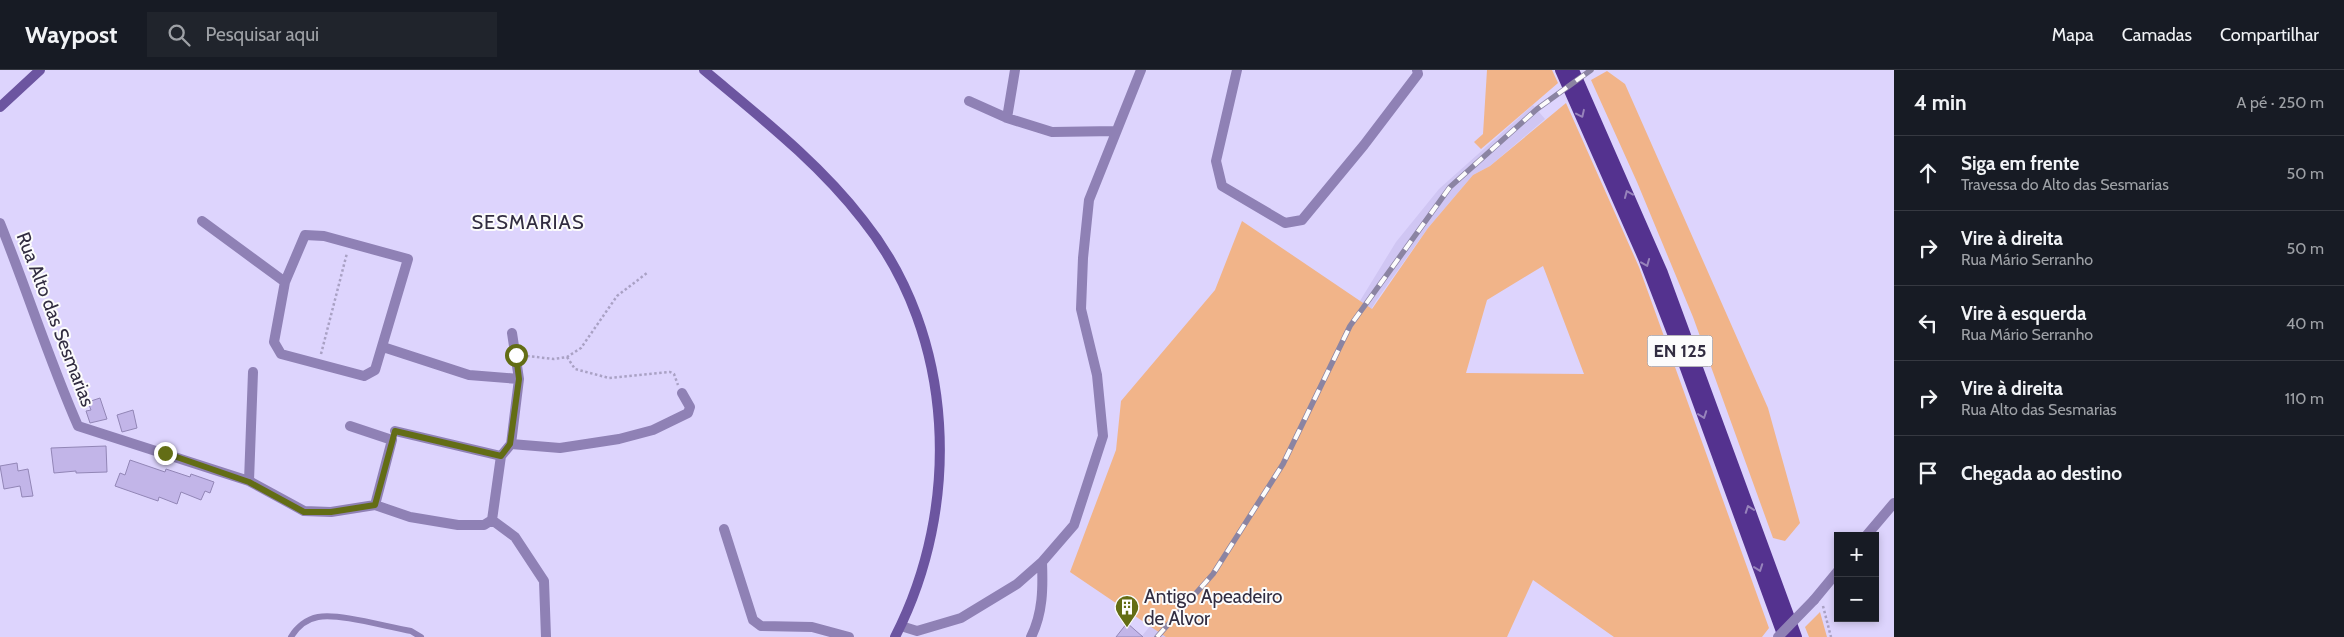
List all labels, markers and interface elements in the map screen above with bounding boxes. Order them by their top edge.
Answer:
search box [147,12,497,57]
text: Waypost [25,20,117,49]
icon: search [165,21,193,49]
text: Pesquisar aqui [205,23,319,46]
text: Mapa [2052,24,2094,46]
text: Camadas [2122,24,2192,46]
text: Compartilhar [2220,24,2319,46]
text: 4 min [1914,90,1967,115]
text: A pé · 250 m [2237,93,2324,112]
one-way arrow [1575,109,1586,118]
text: Siga em frente [1961,152,2079,175]
icon: ahead [1914,159,1942,187]
text: 50 m [2287,164,2324,183]
text: Travessa do Alto das Sesmarias [1961,175,2169,194]
one-way arrow [1624,190,1635,199]
district label: SESMARIAS [471,210,585,234]
text: Vire à direita [1961,227,2063,250]
street label: Rua Alto das Sesmarias [12,229,99,410]
icon: right [1914,234,1942,262]
text: 50 m [2287,239,2324,258]
text: Rua Mário Serranho [1961,250,2093,269]
one-way arrow [1640,259,1650,267]
text: Vire à esquerda [1961,302,2087,325]
icon: left [1914,309,1942,337]
text: 40 m [2286,314,2324,333]
text: Rua Mário Serranho [1961,325,2093,344]
road number: EN 125 [1648,336,1712,366]
route start [505,344,528,367]
text: Vire à direita [1961,377,2063,400]
icon: right [1914,384,1942,412]
text: 110 m [2285,389,2324,408]
text: Rua Alto das Sesmarias [1961,400,2117,419]
one-way arrow [1697,411,1707,419]
route end [154,442,177,465]
icon: arrive [1914,459,1942,487]
text: Chegada ao destino [1961,462,2122,485]
one-way arrow [1745,505,1755,514]
map controls [1834,532,1879,622]
button: + [1834,532,1879,577]
one-way arrow [1753,563,1763,572]
button: − [1834,577,1879,622]
place label: Antigo Apeadeiro de Alvor [1144,585,1282,630]
building icon: Antigo Apeadeiro de Alvor [1114,594,1140,628]

